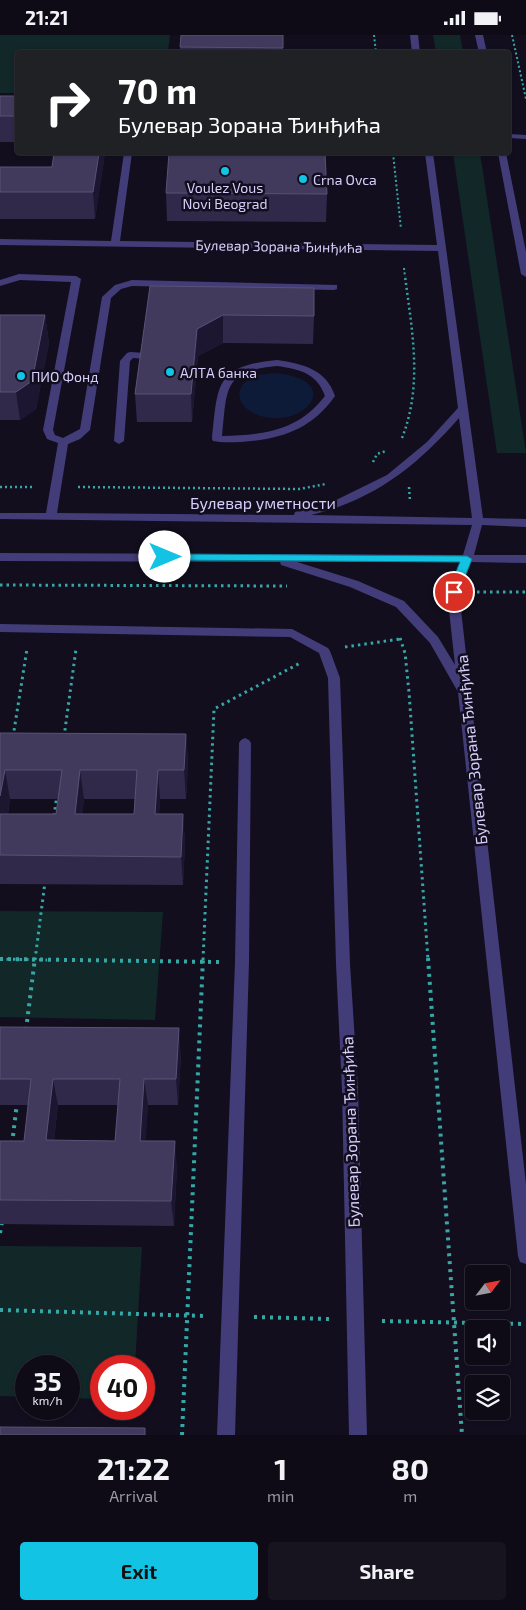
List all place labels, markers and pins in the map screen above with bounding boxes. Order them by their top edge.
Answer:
marker: Voulez Vous Novi Beograd [219,165,231,177]
place label: Crna Ovca [313,171,377,188]
marker: Crna Ovca [297,173,309,185]
place label: Voulez Vous Novi Beograd [182,179,268,212]
place label: АЛТА банка [180,364,257,381]
marker: АЛТА банка [164,366,176,378]
place label: ПИО Фонд [31,368,98,385]
marker: ПИО Фонд [15,370,27,382]
pin [433,571,475,613]

